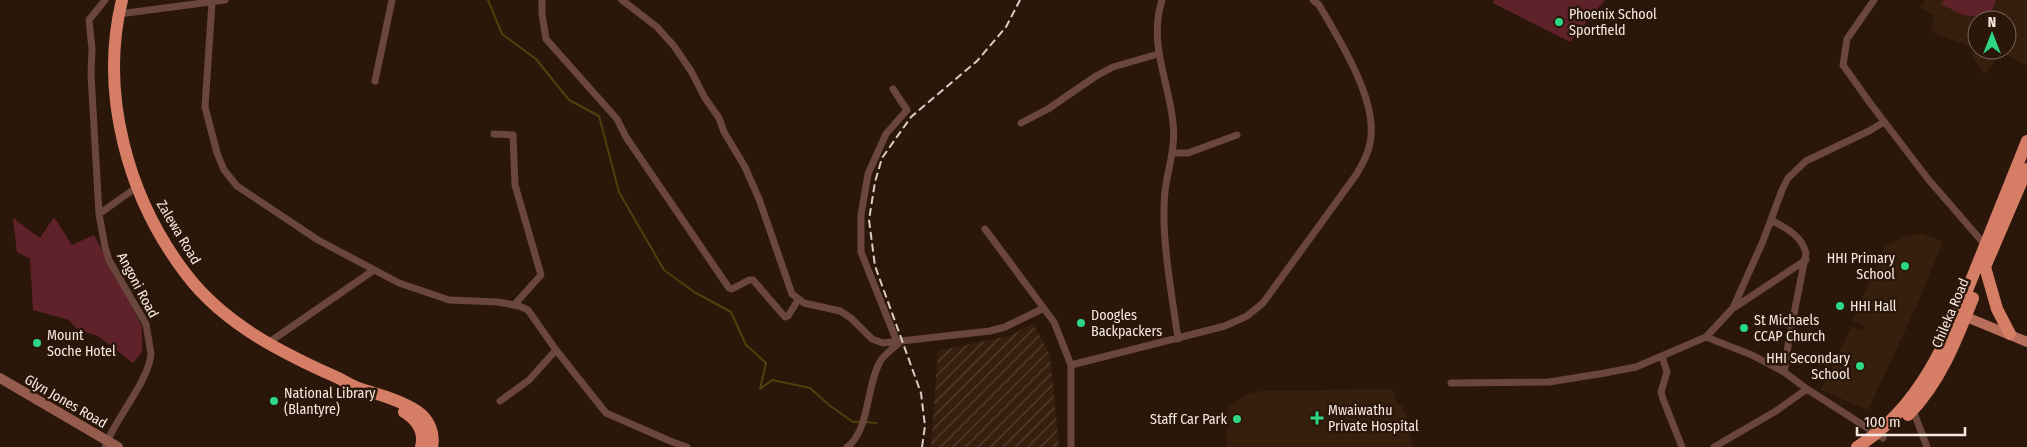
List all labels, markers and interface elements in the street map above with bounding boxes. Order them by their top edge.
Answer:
place label: Phoenix School Sportfield [1569,6,1657,39]
north arrow [1967,10,2017,60]
text: N [1988,14,1996,31]
marker: Phoenix School Sportfield [1553,16,1565,28]
street label: Zalewa Road [153,197,204,267]
street label: Angoni Road [113,250,162,321]
place label: HHI Primary School [1827,250,1896,283]
marker: HHI Primary School [1899,260,1911,272]
street label: Chileka Road [1928,276,1973,351]
place label: HHI Hall [1850,298,1897,315]
marker: HHI Hall [1834,300,1846,312]
place label: Doogles Backpackers [1091,307,1162,340]
place label: St Michaels CCAP Church [1754,312,1825,345]
marker: Doogles Backpackers [1075,317,1087,329]
marker: St Michaels CCAP Church [1738,322,1750,334]
place label: Mount Soche Hotel [47,327,116,360]
marker: Mount Soche Hotel [31,337,43,349]
place label: HHI Secondary School [1766,350,1851,383]
marker: HHI Secondary School [1854,360,1866,372]
street label: Glyn Jones Road [22,371,110,432]
place label: National Library (Blantyre) [284,385,376,418]
marker: National Library (Blantyre) [268,395,280,407]
place label: Mwaiwathu Private Hospital [1328,402,1419,435]
scale bar [1857,404,1964,436]
place label: Staff Car Park [1150,411,1227,428]
marker: Mwaiwathu Private Hospital [1310,411,1324,425]
marker: Staff Car Park [1231,413,1243,425]
text: 100 m [1864,413,1901,431]

